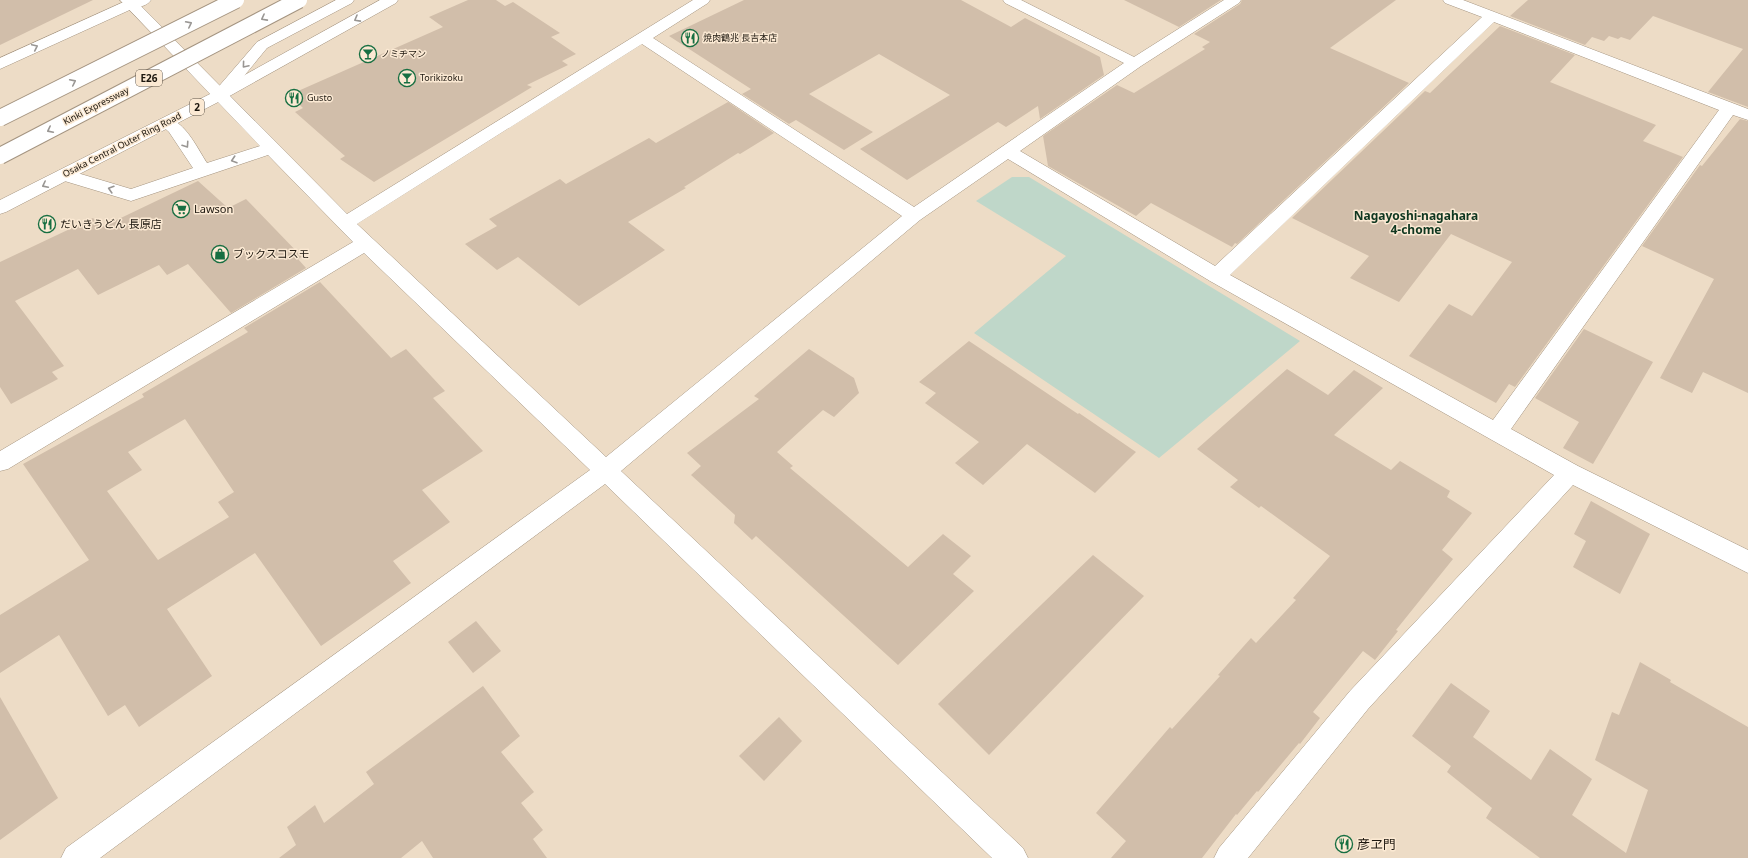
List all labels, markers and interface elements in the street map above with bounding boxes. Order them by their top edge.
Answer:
one-way arrow [261,14,268,21]
one-way arrow [354,14,361,21]
one-way arrow [185,21,192,29]
restaurant icon: 焼肉鶴兆 長吉本店 [680,28,700,48]
place label: 焼肉鶴兆 長吉本店 [703,31,777,44]
one-way arrow [32,44,39,52]
bar icon: ノミヂマン [358,44,378,64]
place label: ノミヂマン [381,47,426,60]
one-way arrow [242,61,249,68]
bar icon: Torikizoku [397,68,417,88]
road number: E26 [136,70,162,86]
place label: Torikizoku [420,71,463,84]
one-way arrow [68,79,76,87]
street label: Kinki Expressway [61,83,131,128]
restaurant icon: Gusto [284,88,304,108]
place label: Gusto [307,91,332,104]
road number: 2 [190,99,204,115]
street label: Osaka Central Outer Ring Road [60,109,183,180]
one-way arrow [46,126,54,133]
one-way arrow [181,141,189,148]
one-way arrow [230,155,237,164]
one-way arrow [42,180,49,188]
one-way arrow [107,185,114,194]
supermarket icon: Lawson [171,199,191,219]
place label: Lawson [194,201,233,216]
district label: Nagayoshi-nagahara 4-chome [1354,207,1478,238]
restaurant icon: だいきうどん 長原店 [37,214,57,234]
place label: だいきうどん 長原店 [60,216,162,231]
shop icon: ブックスコスモ [210,244,230,264]
place label: ブックスコスモ [233,246,310,261]
restaurant icon: 彦ヱ門 [1334,834,1354,854]
place label: 彦ヱ門 [1357,835,1396,853]

